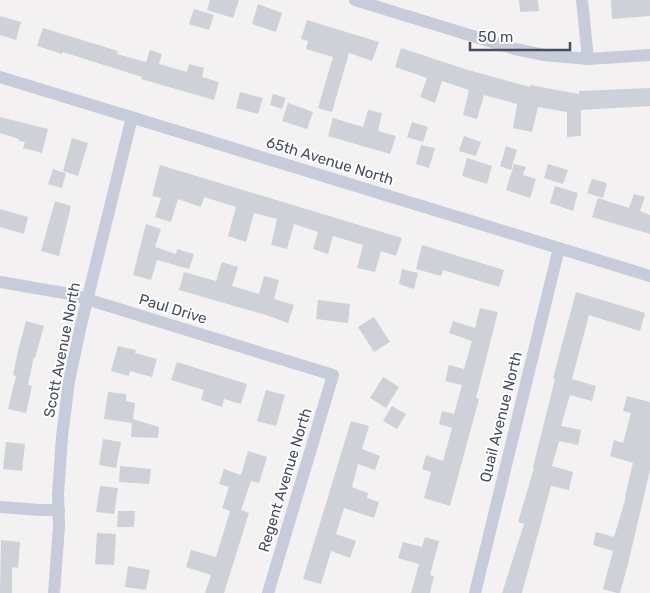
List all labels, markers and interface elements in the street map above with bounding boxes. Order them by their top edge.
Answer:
scale bar [470,20,570,52]
text: 50 m [478,28,513,46]
street label: 65th Avenue North [264,133,396,189]
street label: Scott Avenue North [40,281,84,419]
street label: Paul Drive [137,290,209,328]
street label: Quail Avenue North [476,350,526,484]
street label: Regent Avenue North [255,406,315,554]

